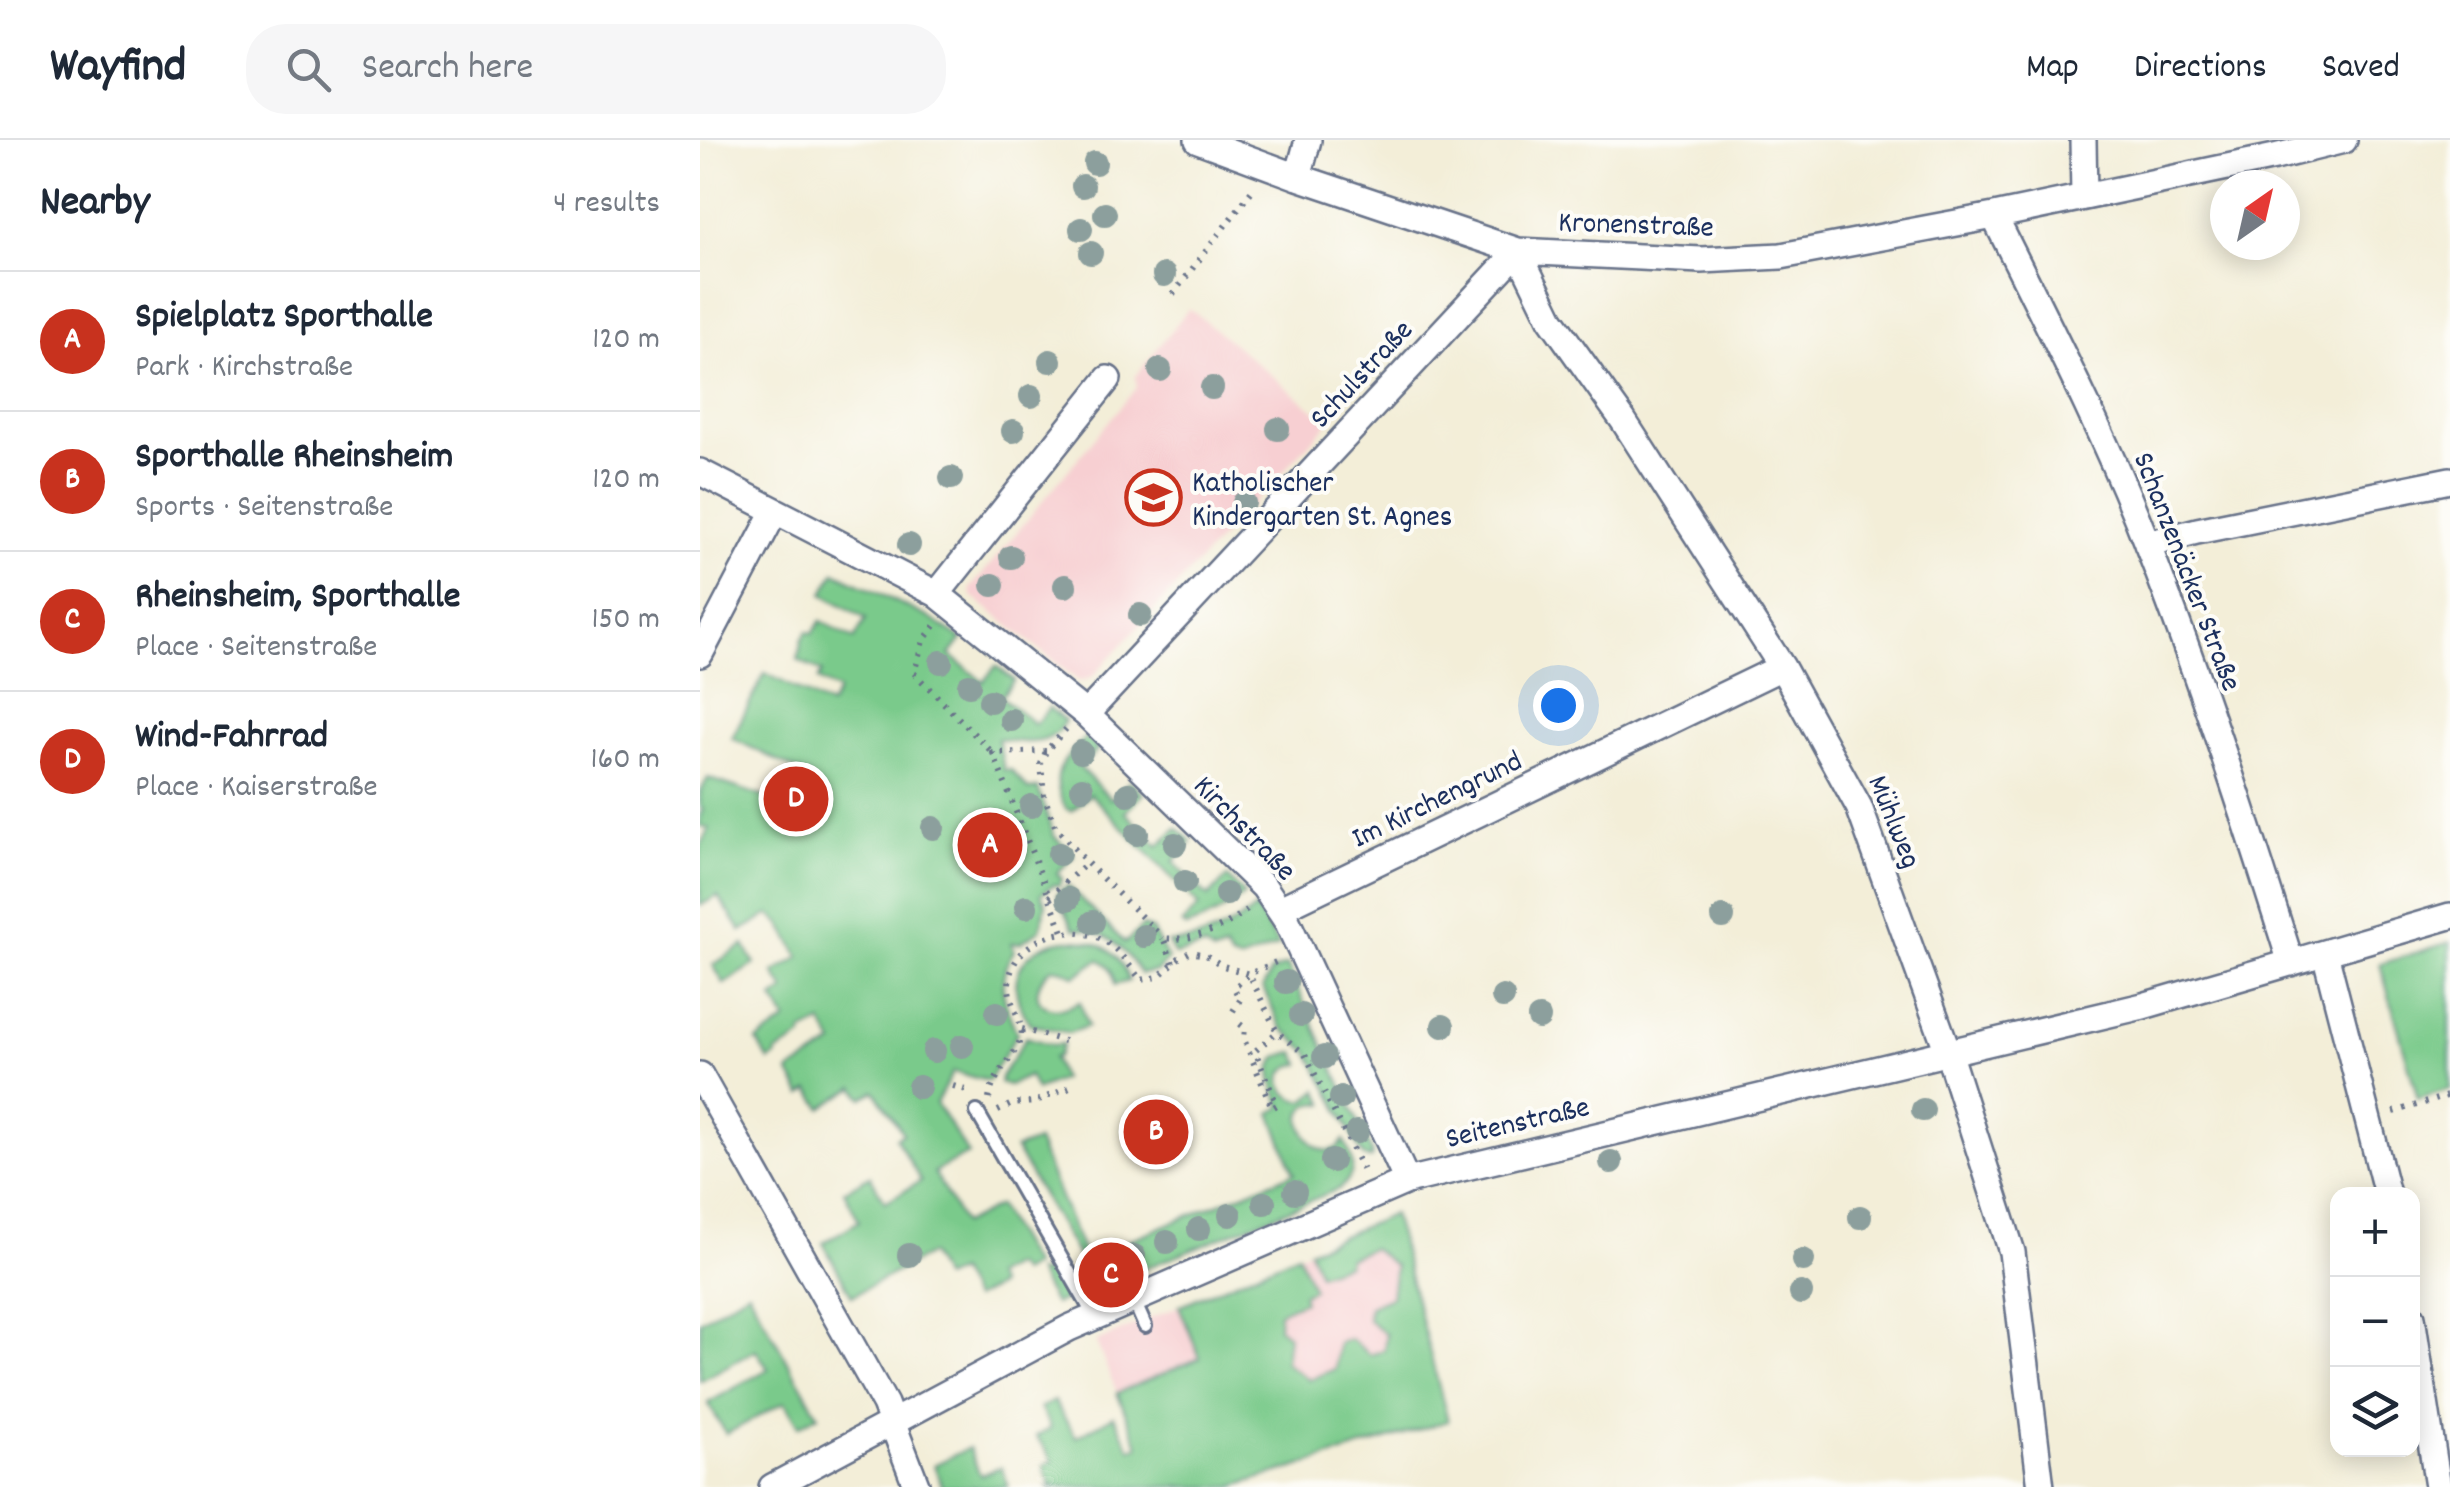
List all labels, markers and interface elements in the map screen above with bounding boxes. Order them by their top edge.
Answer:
search box [246,24,946,114]
text: Wayfind [50,35,186,104]
icon: search [281,42,336,97]
text: Search here [361,42,533,97]
text: Map [2026,44,2079,94]
text: Directions [2134,44,2267,94]
text: Saved [2322,44,2400,94]
north arrow [2210,170,2300,260]
text: Nearby [40,175,150,235]
text: 4 results [553,182,660,228]
street label: Kronenstraße [1557,203,1714,252]
text: Spielplatz Sporthalle [135,291,433,346]
street label: Schulstraße [1301,312,1425,440]
text: A [64,318,81,364]
text: 120 m [592,318,660,364]
text: Park · Kirchstraße [135,346,353,392]
text: Sporthalle Rheinsheim [135,431,453,486]
street label: Schanzenäcker Straße [2119,447,2250,698]
text: B [65,458,80,504]
text: 120 m [592,458,660,504]
place label: Katholischer Kindergarten St. Agnes [1192,464,1452,541]
school or university icon: Katholischer Kindergarten St. Agnes [1123,468,1183,528]
text: Sports · Seitenstraße [135,486,393,532]
text: Rheinsheim, Sporthalle [135,571,461,626]
text: C [65,598,80,644]
text: 150 m [591,598,660,644]
text: Place · Seitenstraße [135,626,377,672]
your location [1533,680,1584,731]
text: Wind-Fahrrad [135,711,328,766]
text: D [64,738,81,784]
text: 160 m [591,738,660,784]
street label: Im Kirchengrund [1345,742,1531,862]
pin: D [764,762,828,836]
text: Place · Kaiserstraße [135,766,378,812]
street label: Kirchstraße [1181,767,1304,893]
street label: Mühlweg [1854,770,1930,876]
pin: A [958,808,1022,882]
street label: Seitenstraße [1442,1088,1594,1163]
pin: B [1124,1094,1188,1170]
map controls [2330,1187,2420,1457]
button: + [2330,1187,2420,1277]
pin: C [1078,1238,1144,1312]
button: − [2330,1277,2420,1367]
button: layers [2330,1367,2420,1457]

